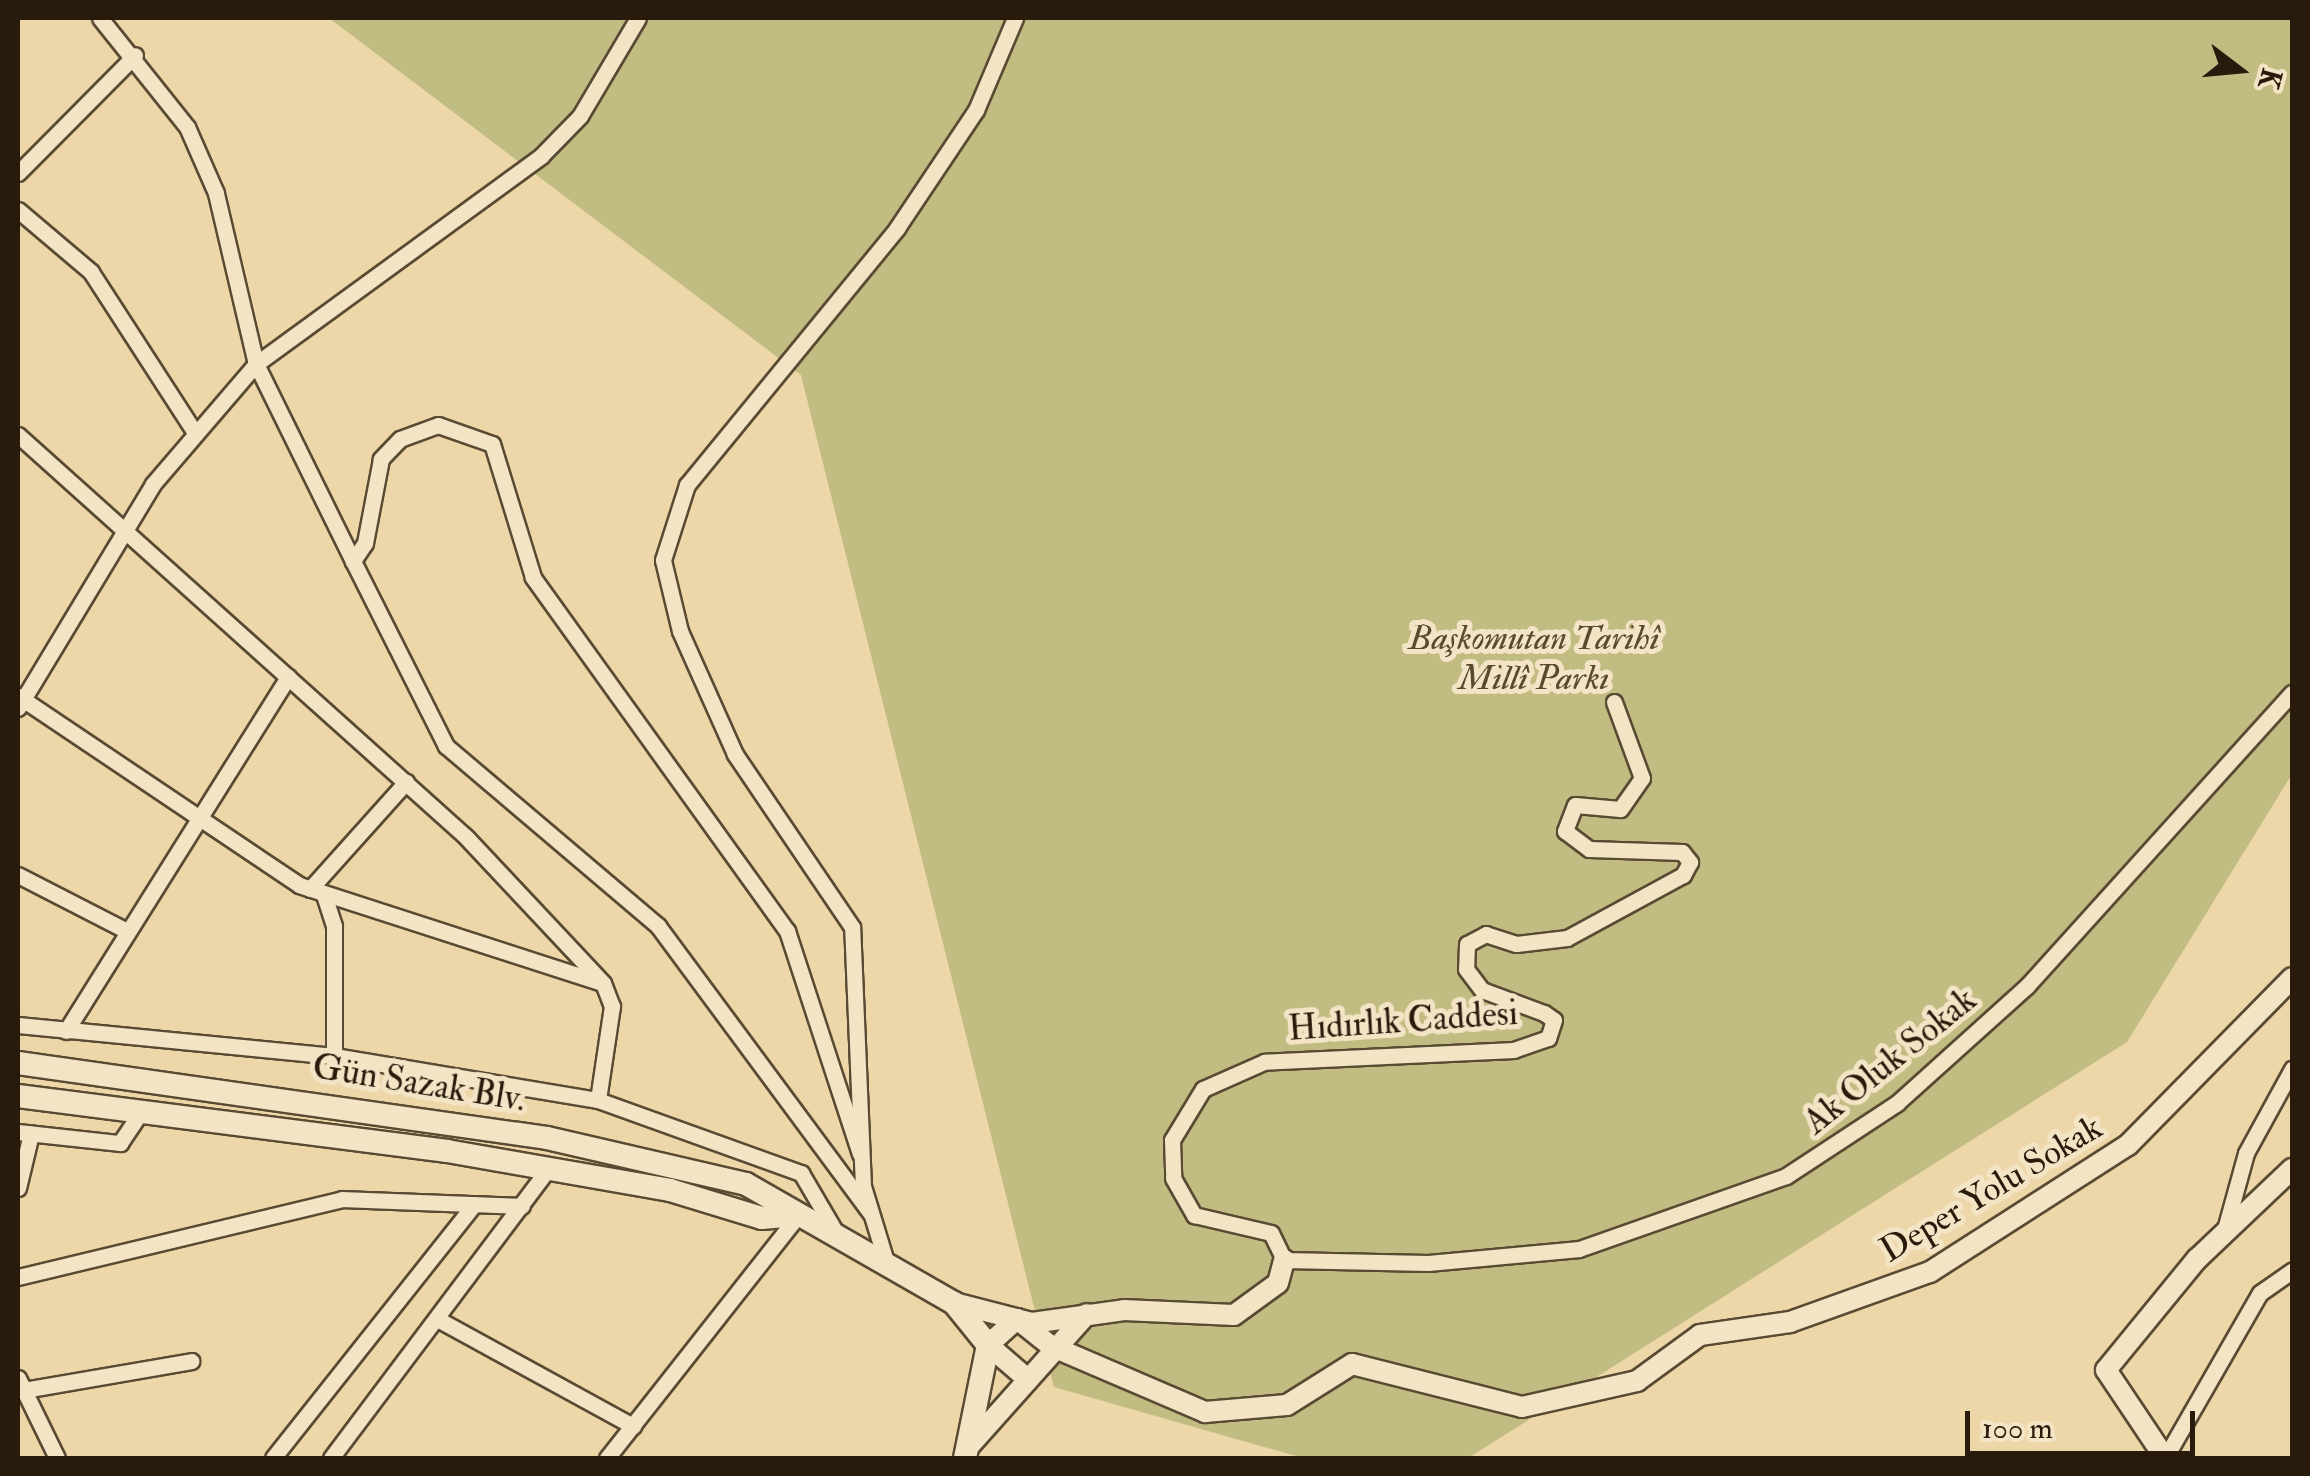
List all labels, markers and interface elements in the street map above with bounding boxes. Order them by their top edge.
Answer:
north arrow [2190,20,2290,120]
text: K [2250,64,2289,93]
park label: Başkomutan Tarihî Millî Parkı [1408,617,1660,699]
street label: Ak Oluk Sokak [1795,979,1985,1143]
street label: Hıdırlık Caddesi [1287,992,1519,1050]
street label: Gün Sazak Blv. [310,1045,528,1121]
street label: Deper Yolu Sokak [1872,1106,2110,1272]
scale bar [1970,1391,2200,1453]
text: 100 m [1982,1410,2053,1447]

